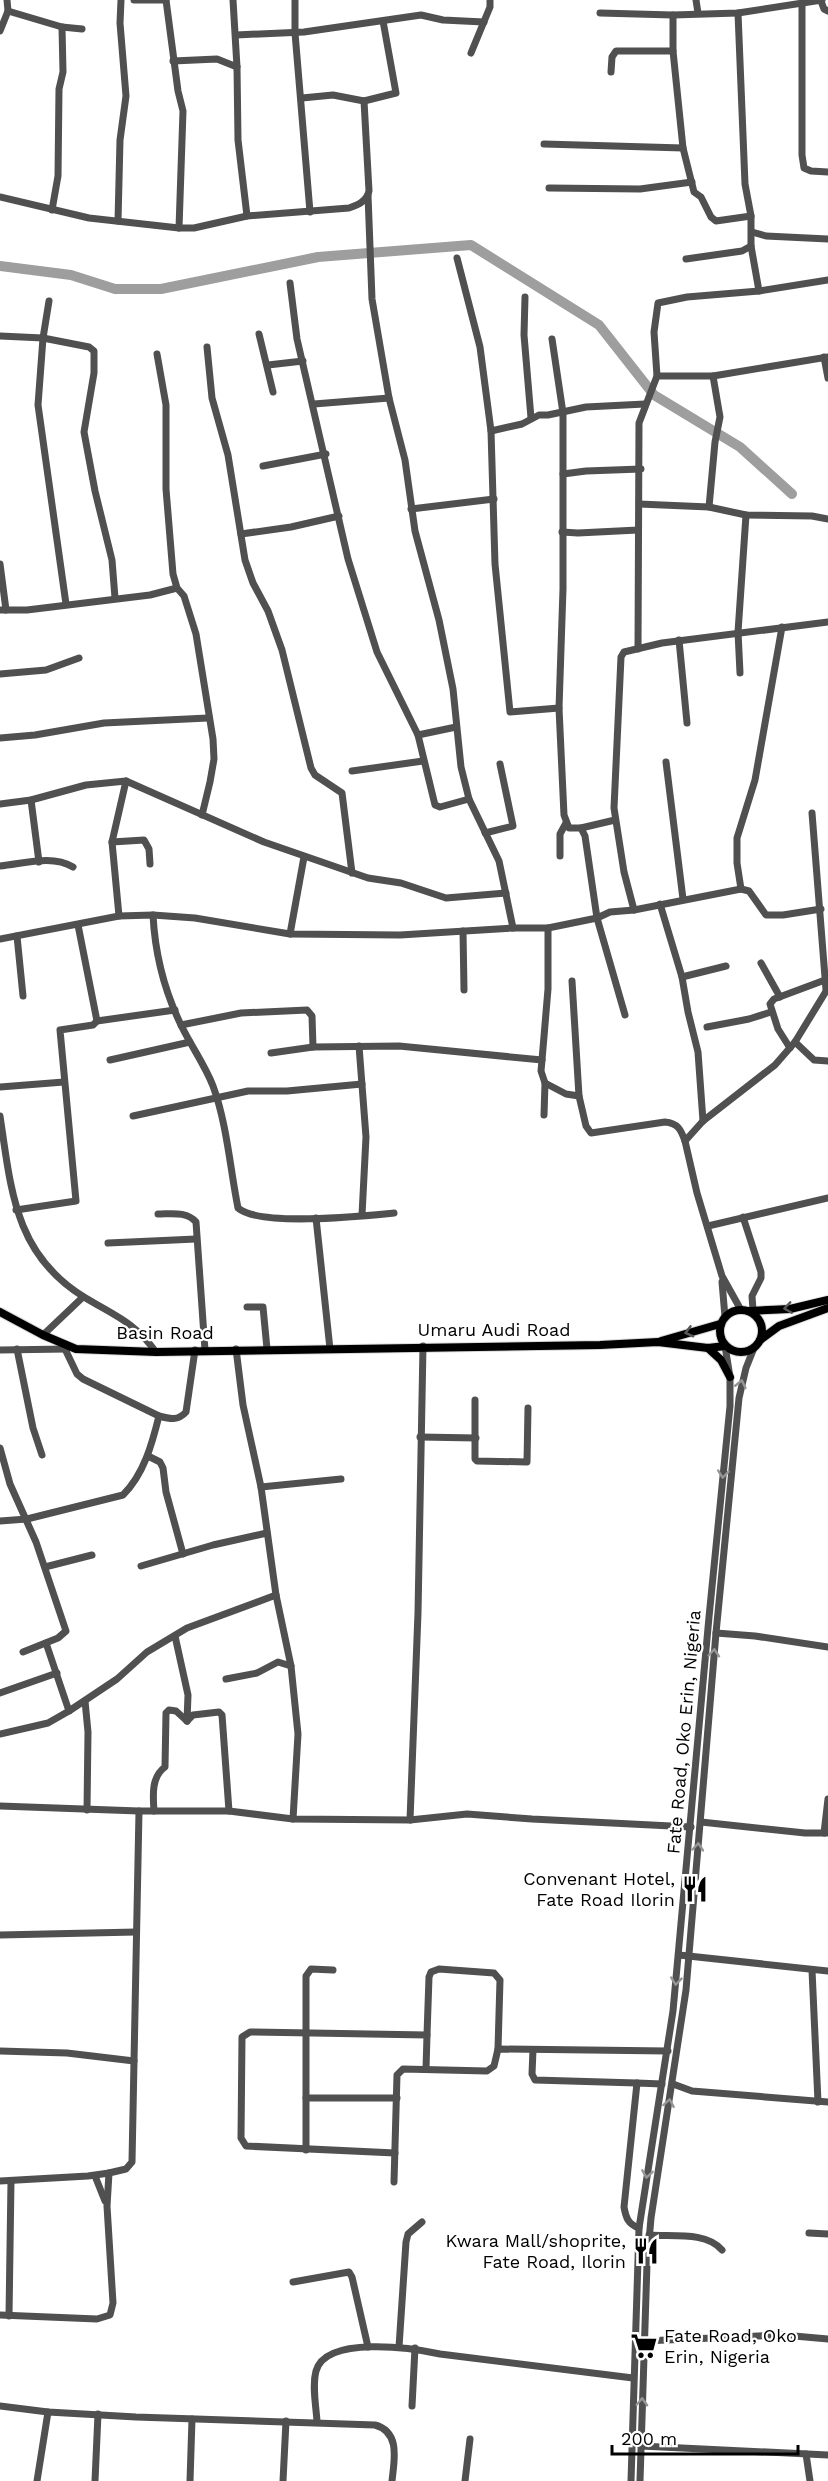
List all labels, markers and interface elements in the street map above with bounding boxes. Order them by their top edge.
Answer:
one-way arrow [784,1302,793,1314]
street label: Umaru Audi Road [418,1319,570,1340]
street label: Basin Road [116,1322,214,1343]
one-way arrow [684,1325,694,1338]
one-way arrow [734,1380,747,1390]
one-way arrow [717,1469,730,1478]
street label: Fate Road, Oko Erin, Nigeria [662,1609,705,1855]
one-way arrow [707,1648,720,1657]
one-way arrow [692,1843,705,1852]
place label: Convenant Hotel, Fate Road Ilorin [523,1868,675,1910]
restaurant icon: Convenant Hotel, Fate Road Ilorin [680,1874,710,1904]
one-way arrow [671,1977,683,1986]
one-way arrow [663,2099,675,2108]
one-way arrow [642,2170,654,2179]
place label: Kwara Mall/shoprite, Fate Road, Ilorin [446,2230,626,2272]
restaurant icon: Kwara Mall/shoprite, Fate Road, Ilorin [631,2236,661,2266]
place label: Fate Road, Oko Erin, Nigeria [664,2325,797,2367]
supermarket icon: Fate Road, Oko Erin, Nigeria [629,2331,659,2361]
one-way arrow [636,2397,648,2406]
scale bar [612,2418,798,2456]
text: 200 m [621,2428,677,2449]

